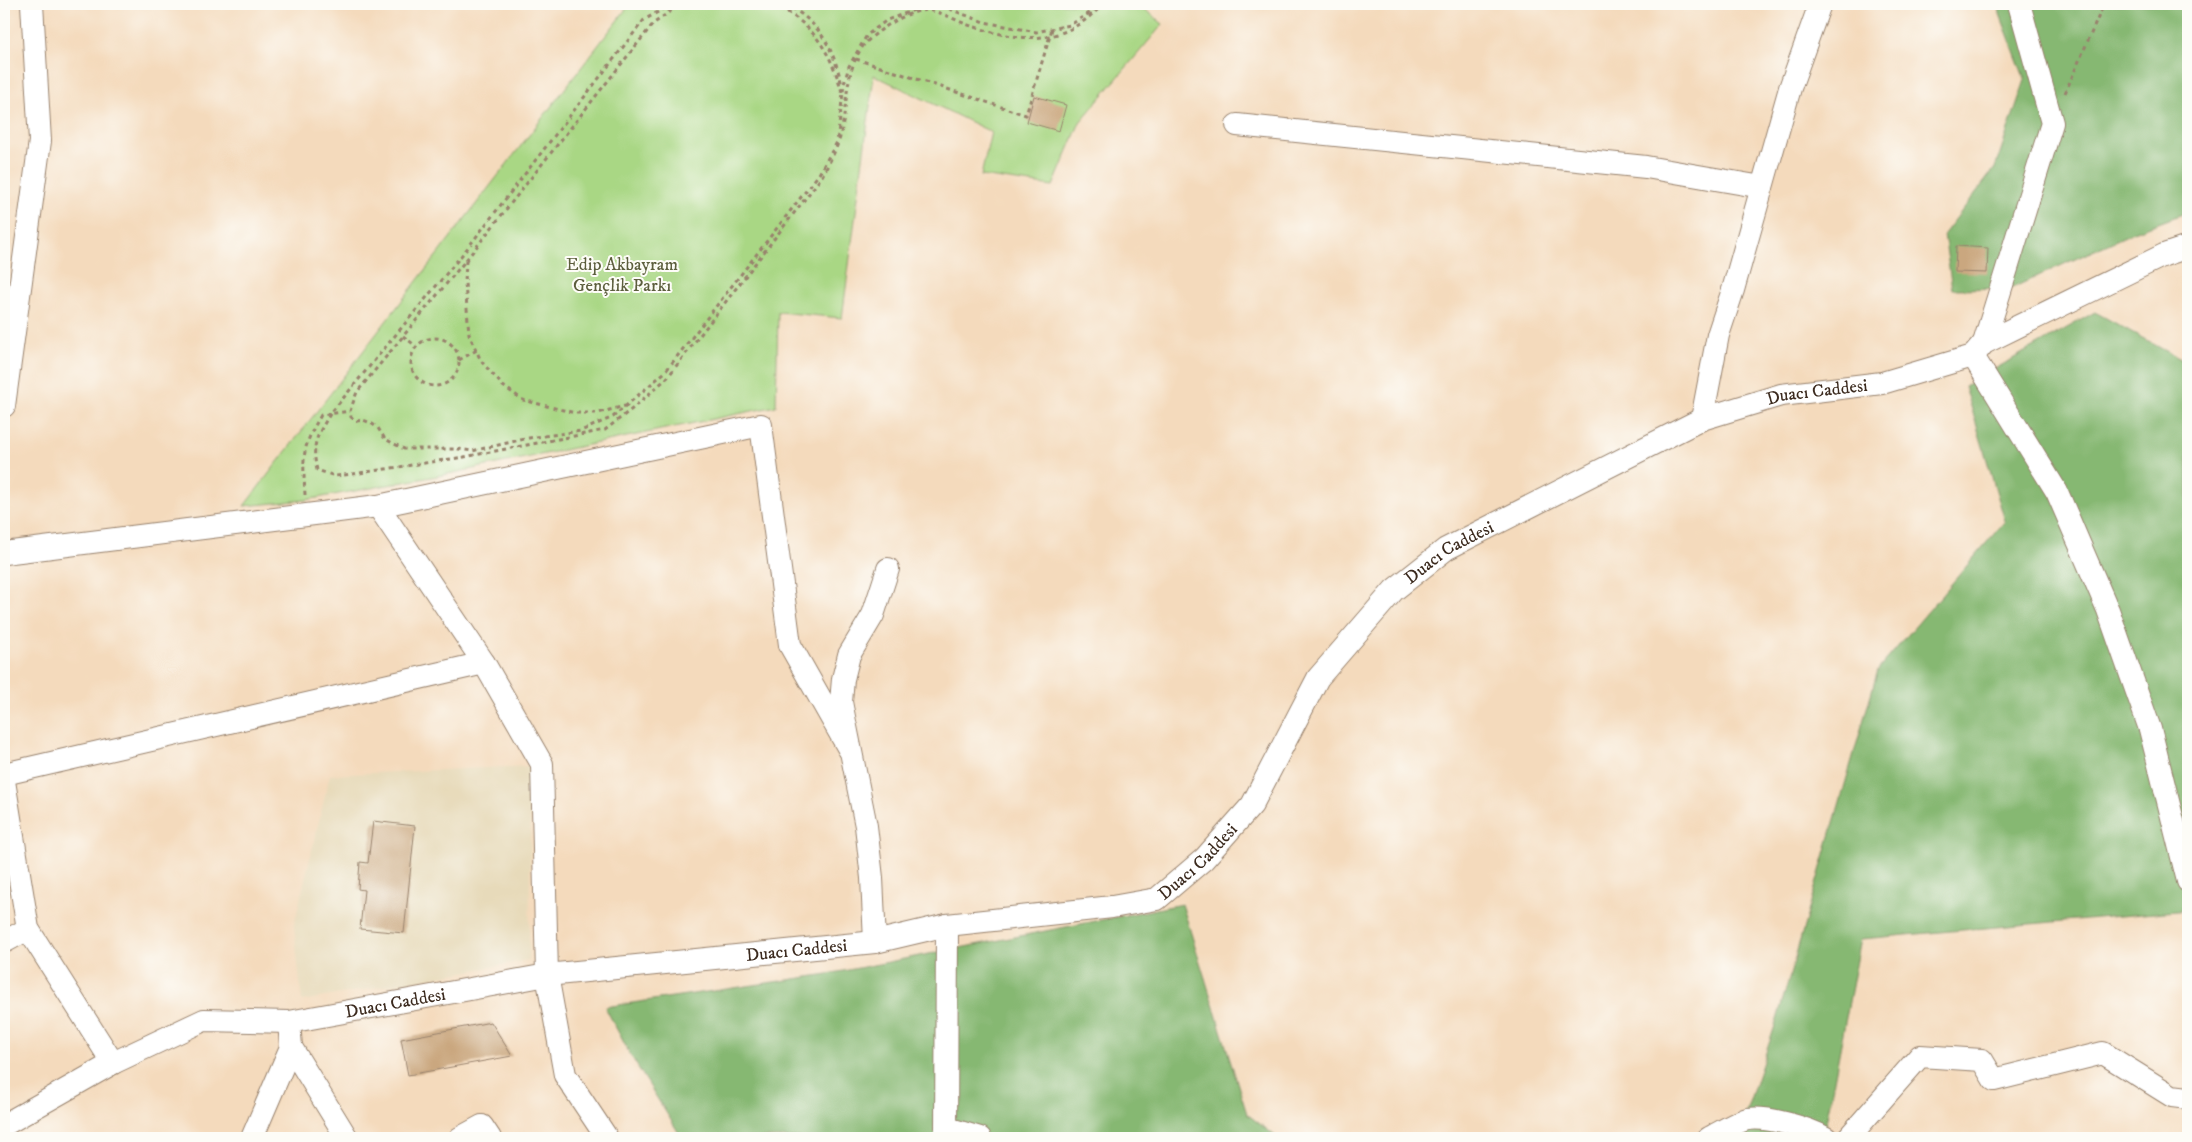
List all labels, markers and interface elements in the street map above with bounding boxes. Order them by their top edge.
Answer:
park label: Edip Akbayram Gençlik Parkı [566,254,678,297]
street label: Duacı Caddesi [1764,375,1869,411]
street label: Duacı Caddesi [1400,517,1497,589]
street label: Duacı Caddesi [1154,819,1243,905]
street label: Duacı Caddesi [745,935,848,967]
street label: Duacı Caddesi [343,984,447,1024]

